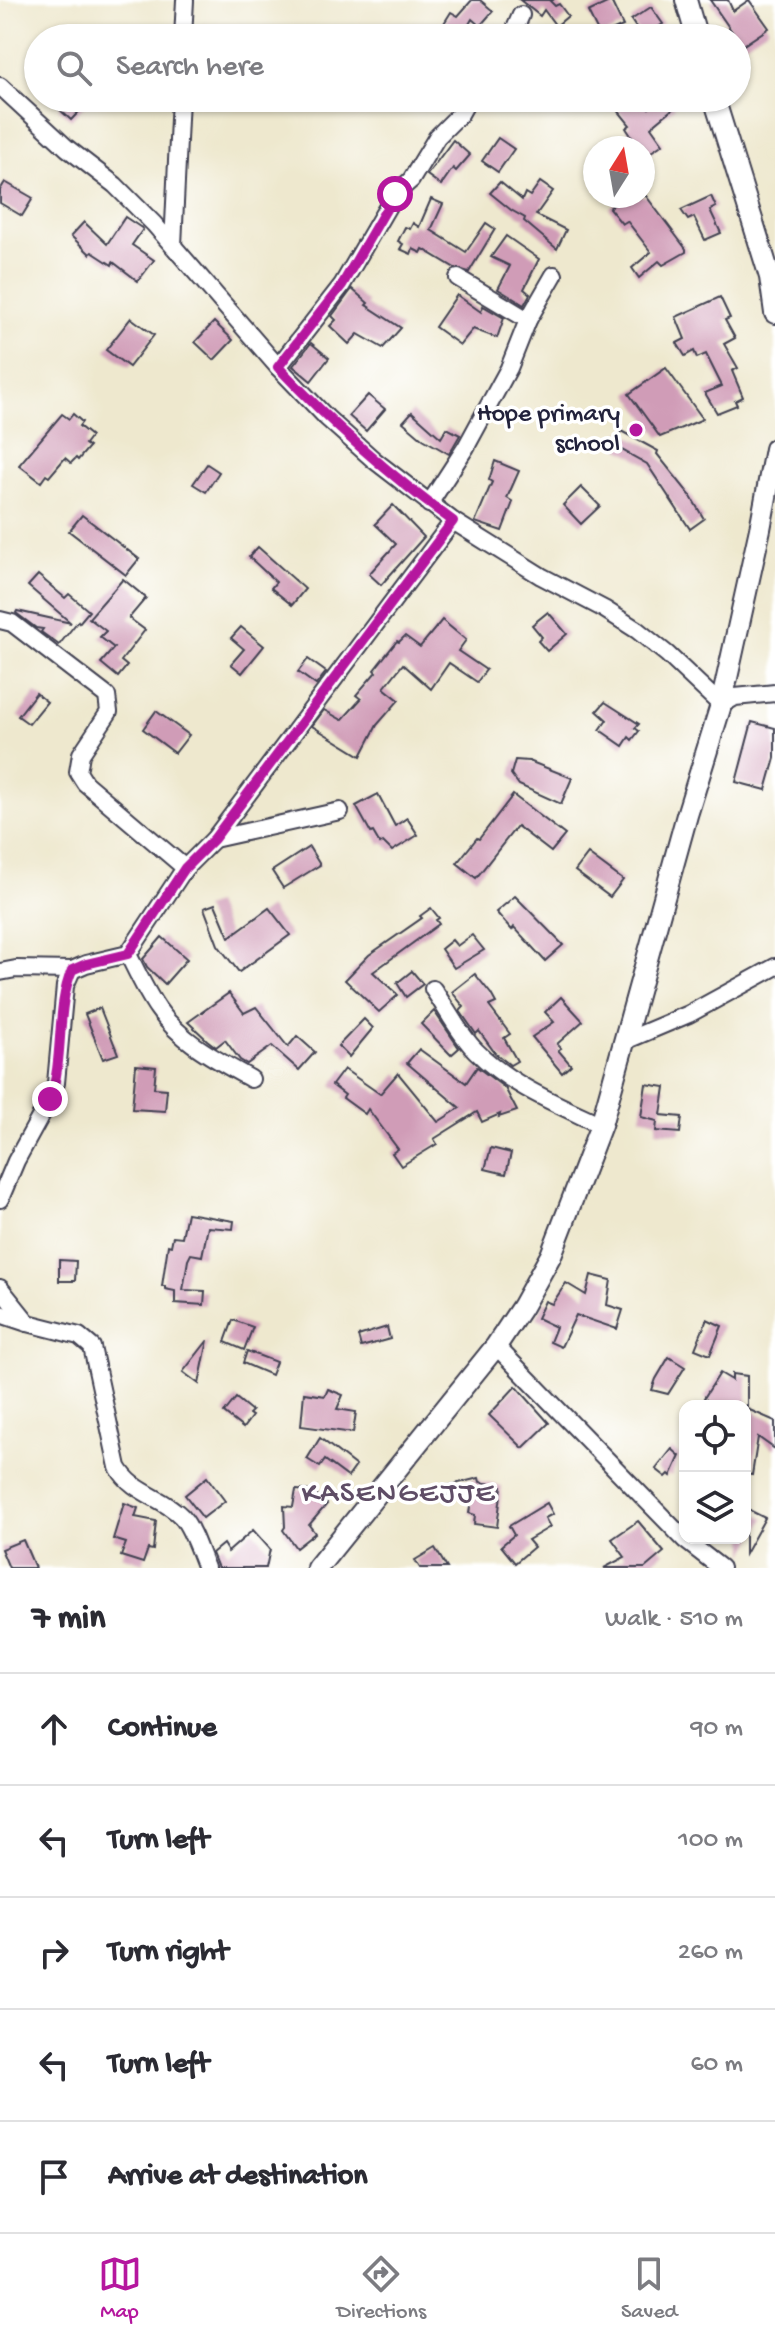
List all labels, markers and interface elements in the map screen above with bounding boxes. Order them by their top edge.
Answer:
search box [24,24,751,112]
icon: search [52,46,96,90]
text: Search here [116,51,264,86]
north arrow [583,136,655,208]
route start [377,176,413,212]
place label: Hope primary school [477,400,620,461]
marker: Hope primary school [627,421,645,439]
route end [32,1081,68,1117]
map controls [679,1400,751,1544]
button: locate [679,1400,751,1472]
button: layers [679,1472,751,1544]
district label: KASENGEJJE [302,1478,496,1513]
text: 7 min [32,1600,105,1640]
text: Walk · 510 m [605,1605,743,1636]
icon: ahead [32,1707,76,1751]
text: Continue [108,1712,217,1747]
text: 90 m [691,1714,743,1745]
icon: left [32,1819,76,1863]
text: Turn left [108,1824,209,1859]
text: 100 m [678,1826,743,1857]
icon: right [32,1931,76,1975]
text: Turn right [108,1936,228,1971]
text: 260 m [678,1938,743,1969]
icon: left [32,2043,76,2087]
text: Turn left [108,2048,209,2083]
text: 60 m [690,2050,743,2081]
icon: arrive [32,2155,76,2199]
text: Arrive at destination [108,2160,368,2195]
tab: Map [98,2252,142,2326]
tab: Directions [337,2252,426,2326]
tab: Saved [621,2252,677,2326]

